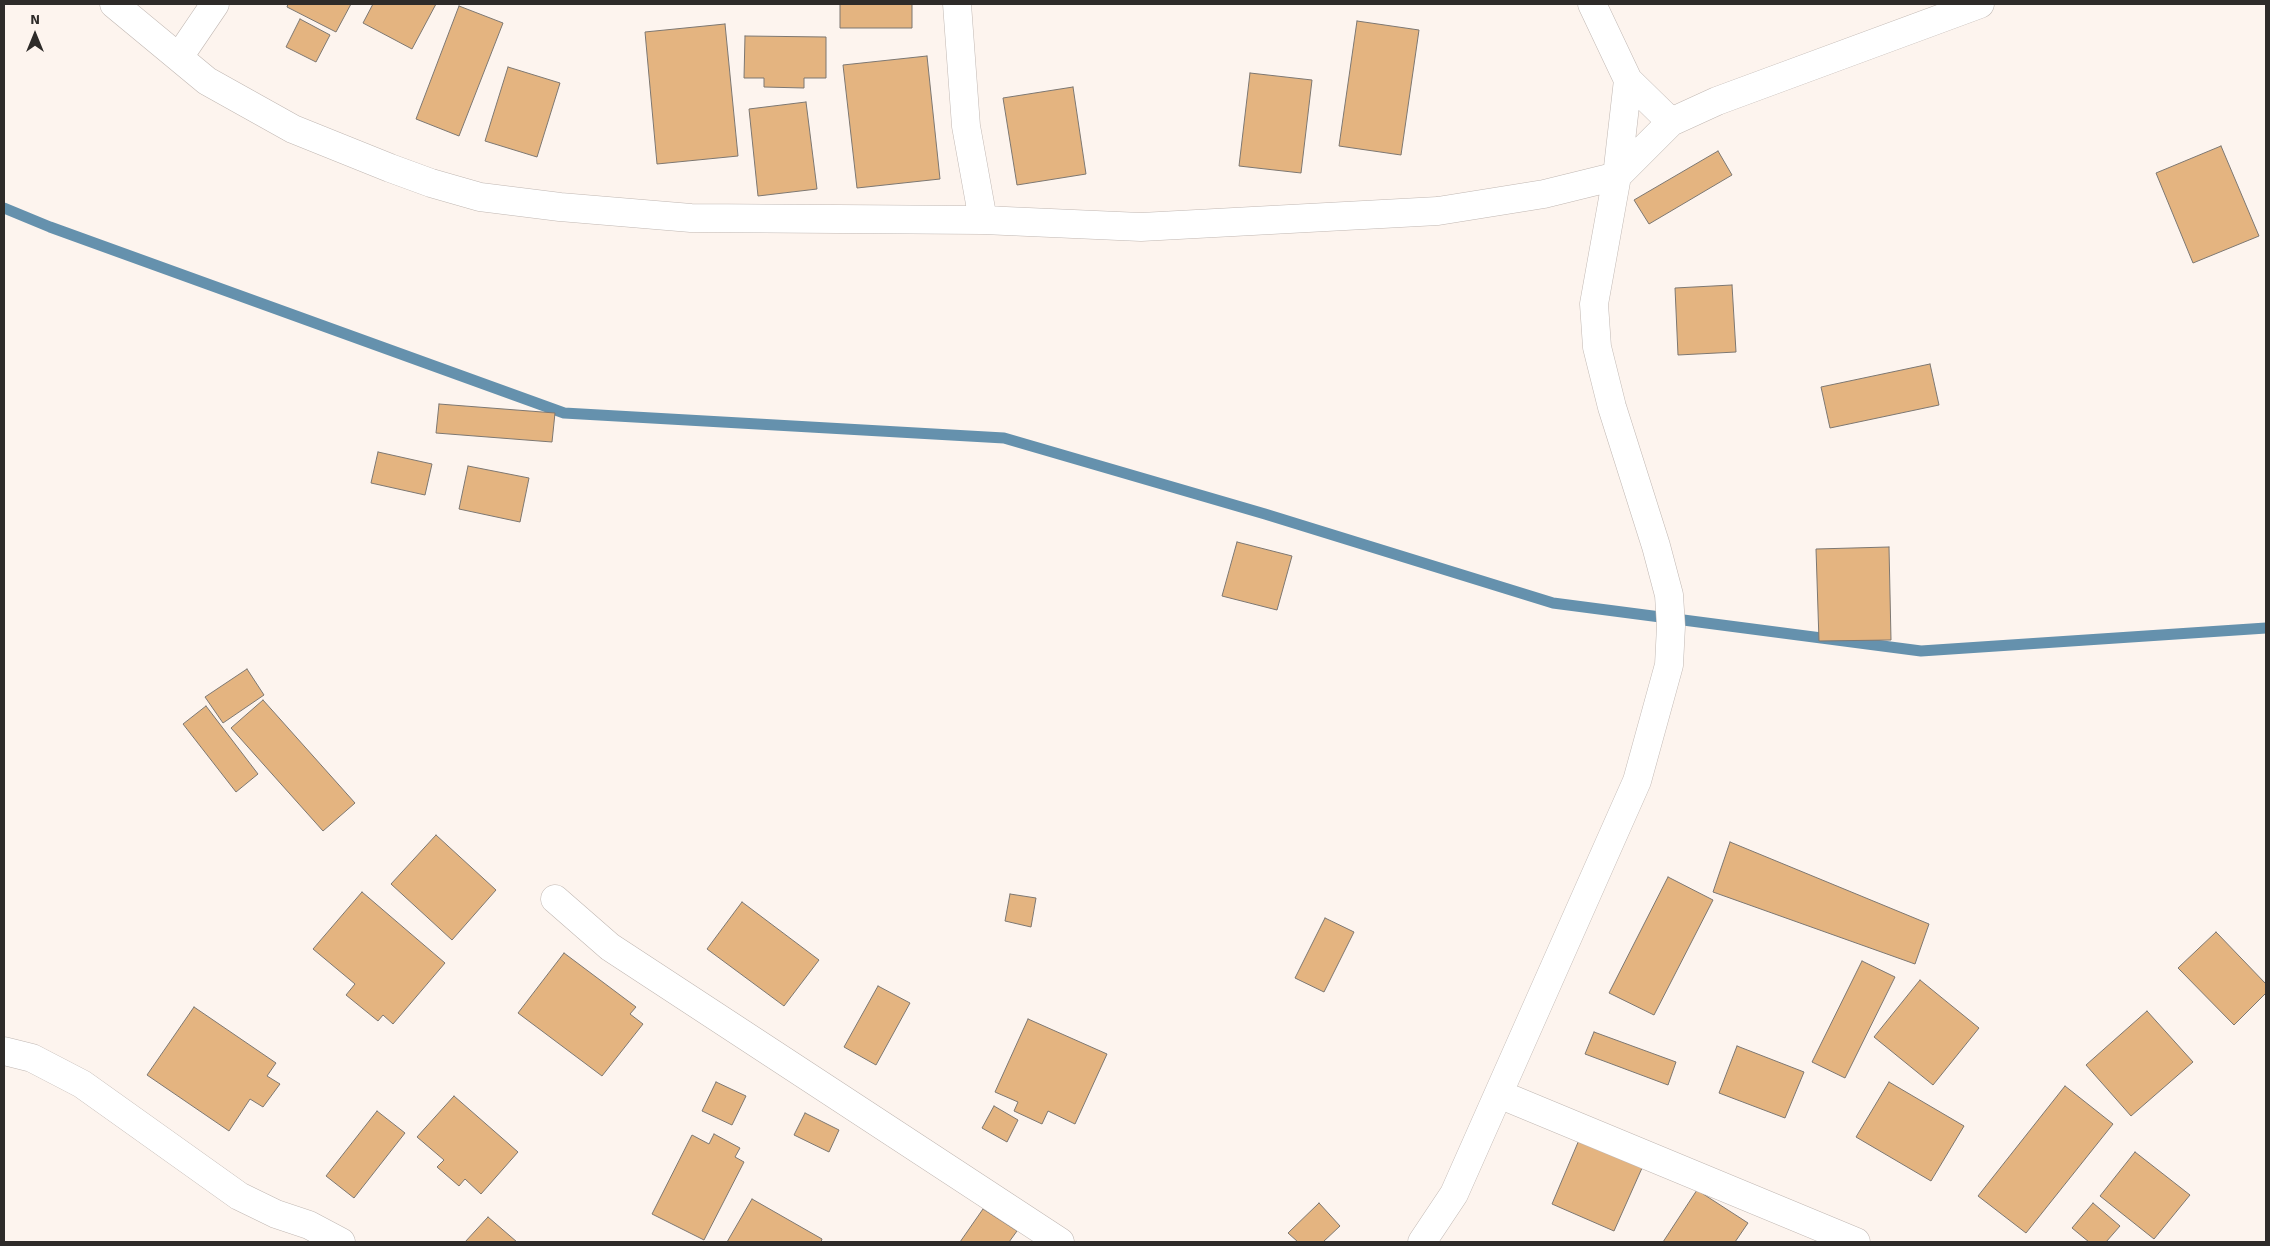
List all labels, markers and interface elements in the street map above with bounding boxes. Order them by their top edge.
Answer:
north arrow [10,10,60,60]
text: N [30,11,40,28]

